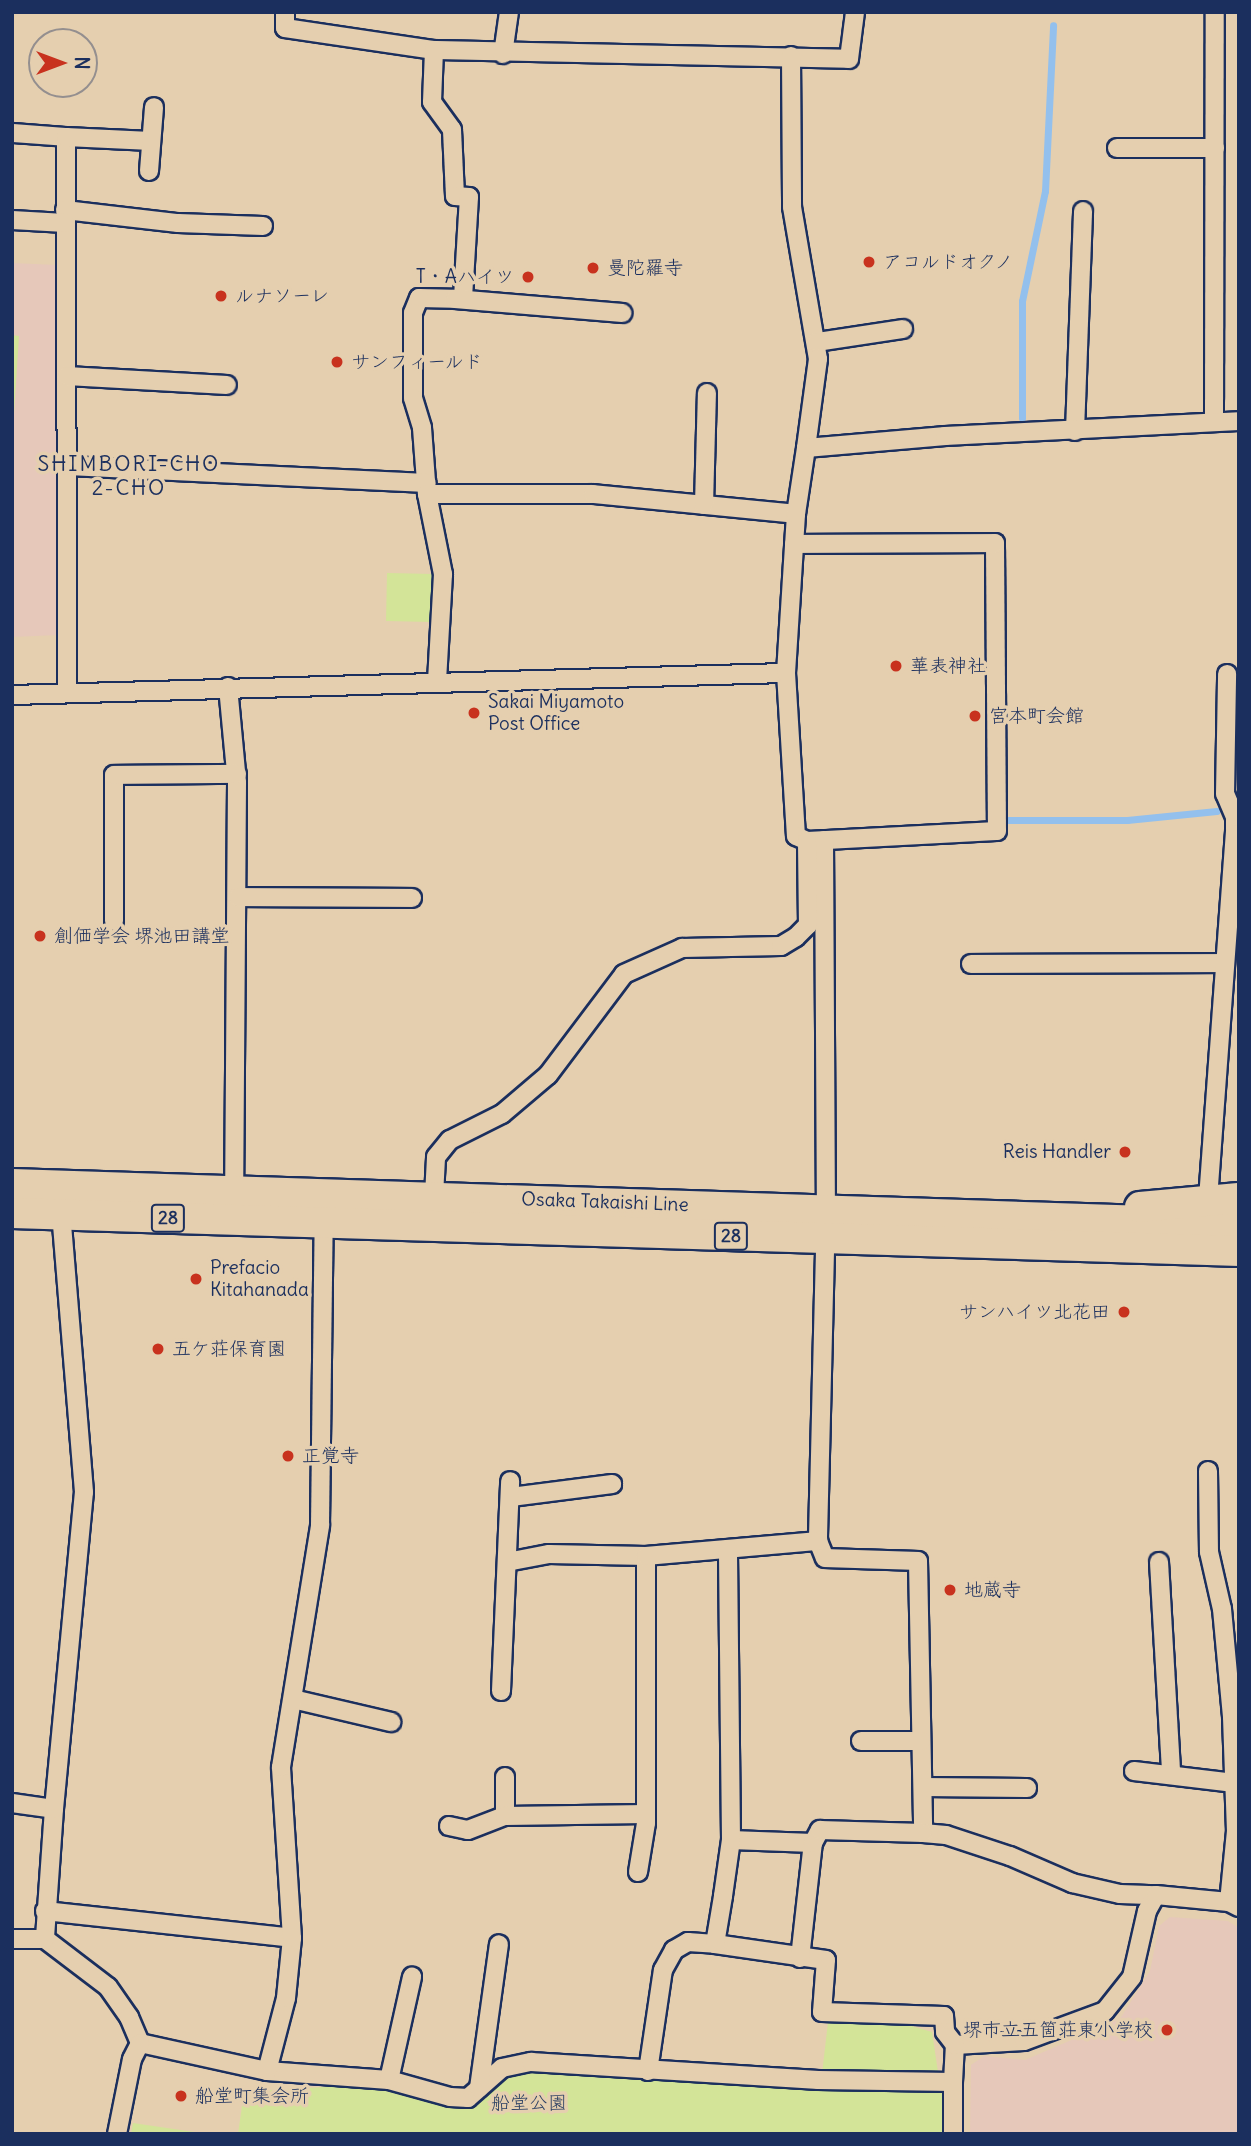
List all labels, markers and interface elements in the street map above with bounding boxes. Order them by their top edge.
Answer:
north arrow [28,28,98,98]
text: N [70,56,94,70]
place label: アコルドオクノ [883,251,1016,273]
marker: アコルドオクノ [861,254,877,270]
place label: 曼陀羅寺 [607,257,683,279]
marker: 曼陀羅寺 [585,260,601,276]
place label: T・Aハイツ [416,266,514,288]
marker: T・Aハイツ [520,269,536,285]
place label: ルナソーレ [235,285,330,307]
marker: ルナソーレ [213,288,229,304]
place label: サンフィールド [351,351,484,373]
marker: サンフィールド [329,354,345,370]
district label: SHIMBORI-CHO 2-CHO [39,451,219,501]
place label: 華表神社 [910,655,986,677]
marker: 華表神社 [888,658,904,674]
place label: Sakai Miyamoto Post Office [488,691,624,735]
marker: Sakai Miyamoto Post Office [466,705,482,721]
place label: 宮本町会館 [989,705,1084,727]
marker: 宮本町会館 [967,708,983,724]
place label: 創価学会 堺池田講堂 [54,925,230,947]
marker: 創価学会 堺池田講堂 [32,928,48,944]
place label: Reis Handler [1003,1141,1111,1163]
marker: Reis Handler [1117,1144,1133,1160]
street label: Osaka Takaishi Line [521,1188,689,1216]
road number: 28 [150,1204,186,1232]
road number: 28 [714,1222,748,1251]
place label: Prefacio Kitahanada [210,1257,309,1301]
marker: Prefacio Kitahanada [188,1271,204,1287]
place label: サンハイツ北花田 [958,1301,1110,1323]
marker: サンハイツ北花田 [1116,1304,1132,1320]
place label: 五ケ荘保育園 [172,1338,286,1360]
marker: 五ケ荘保育園 [150,1341,166,1357]
place label: 正覚寺 [302,1445,359,1467]
marker: 正覚寺 [280,1448,296,1464]
place label: 地蔵寺 [964,1579,1021,1601]
marker: 地蔵寺 [942,1582,958,1598]
place label: 堺市立五箇荘東小学校 [963,2019,1153,2041]
marker: 堺市立五箇荘東小学校 [1159,2022,1175,2038]
place label: 船堂町集会所 [195,2085,309,2107]
marker: 船堂町集会所 [173,2088,189,2104]
park label: 船堂公園 [491,2092,567,2114]

